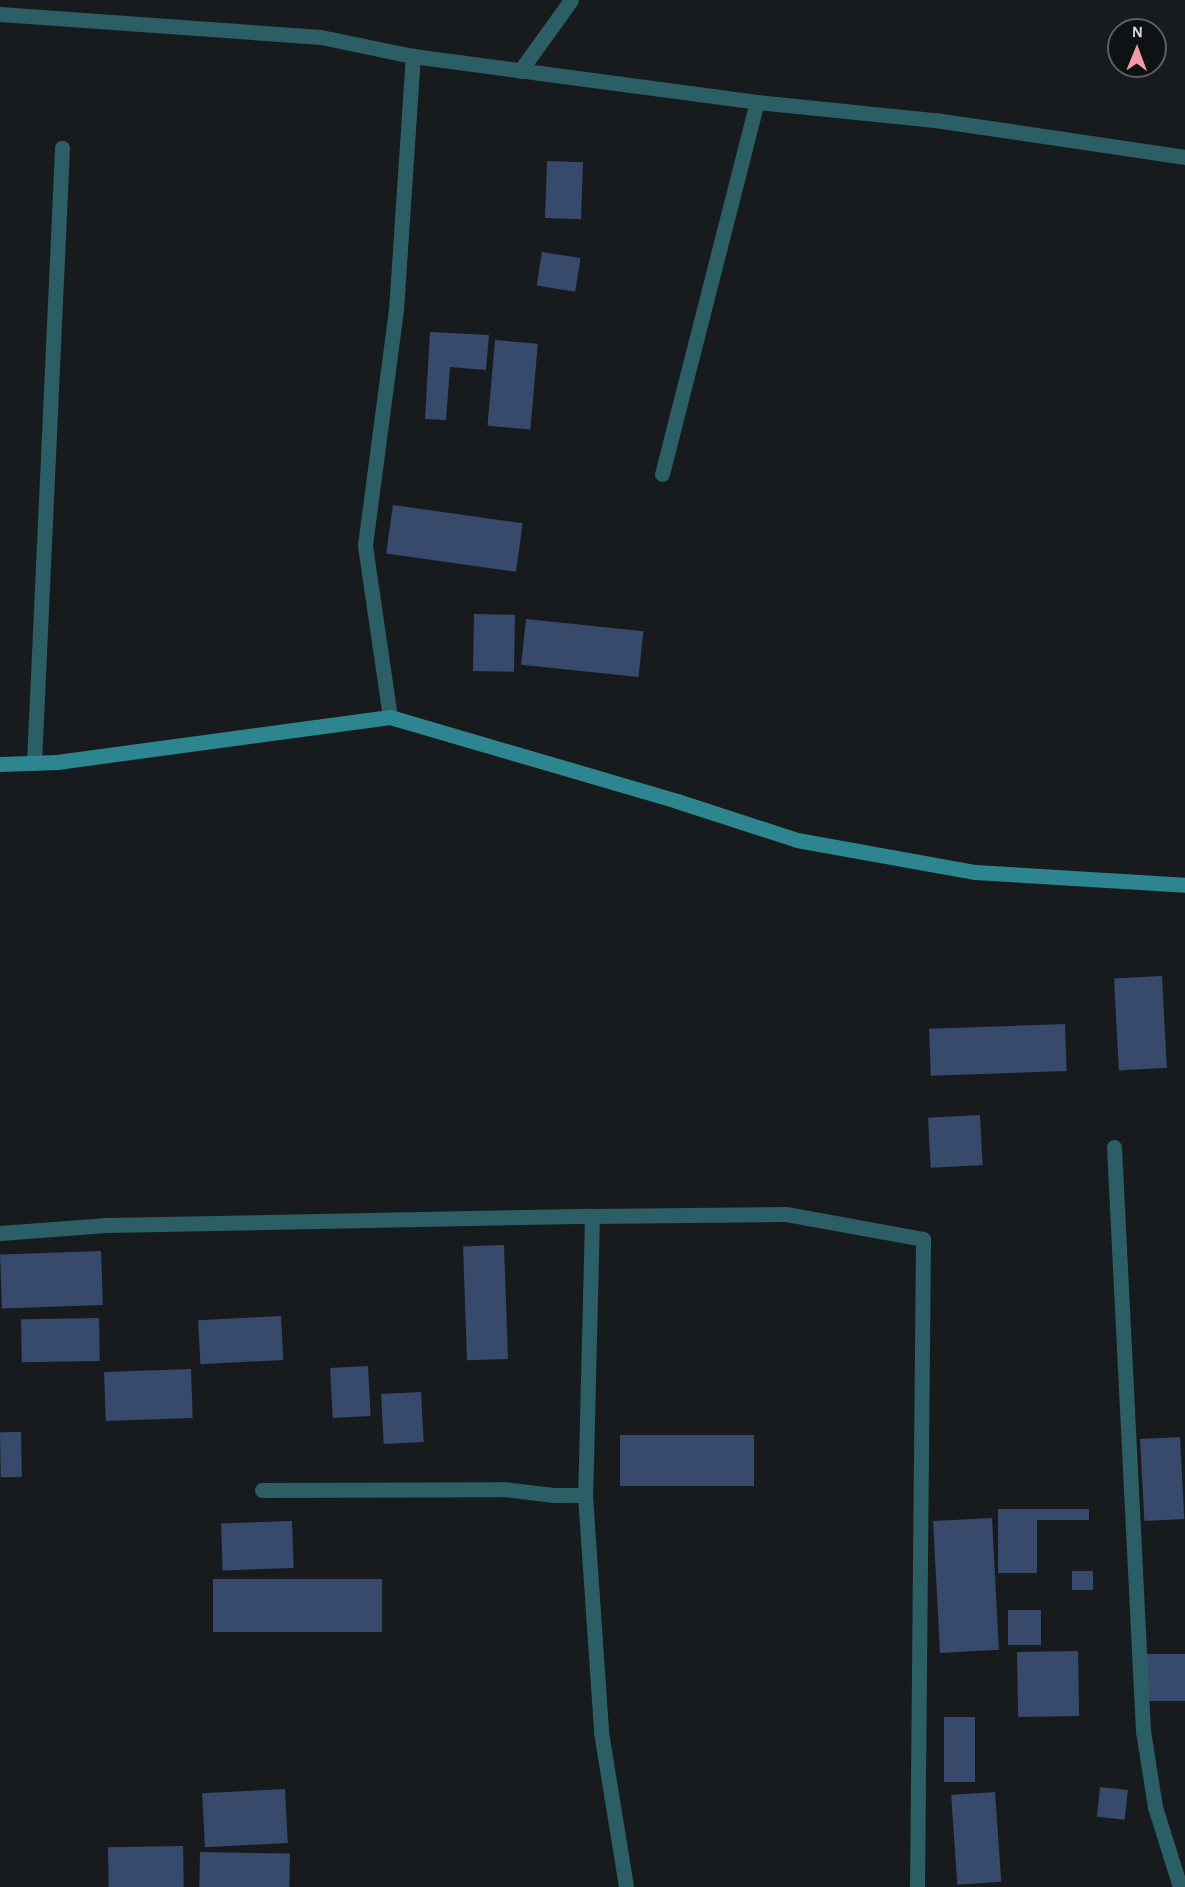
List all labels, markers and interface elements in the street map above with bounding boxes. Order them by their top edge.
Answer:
north arrow [1107,18,1167,78]
text: N [1132,24,1143,40]

